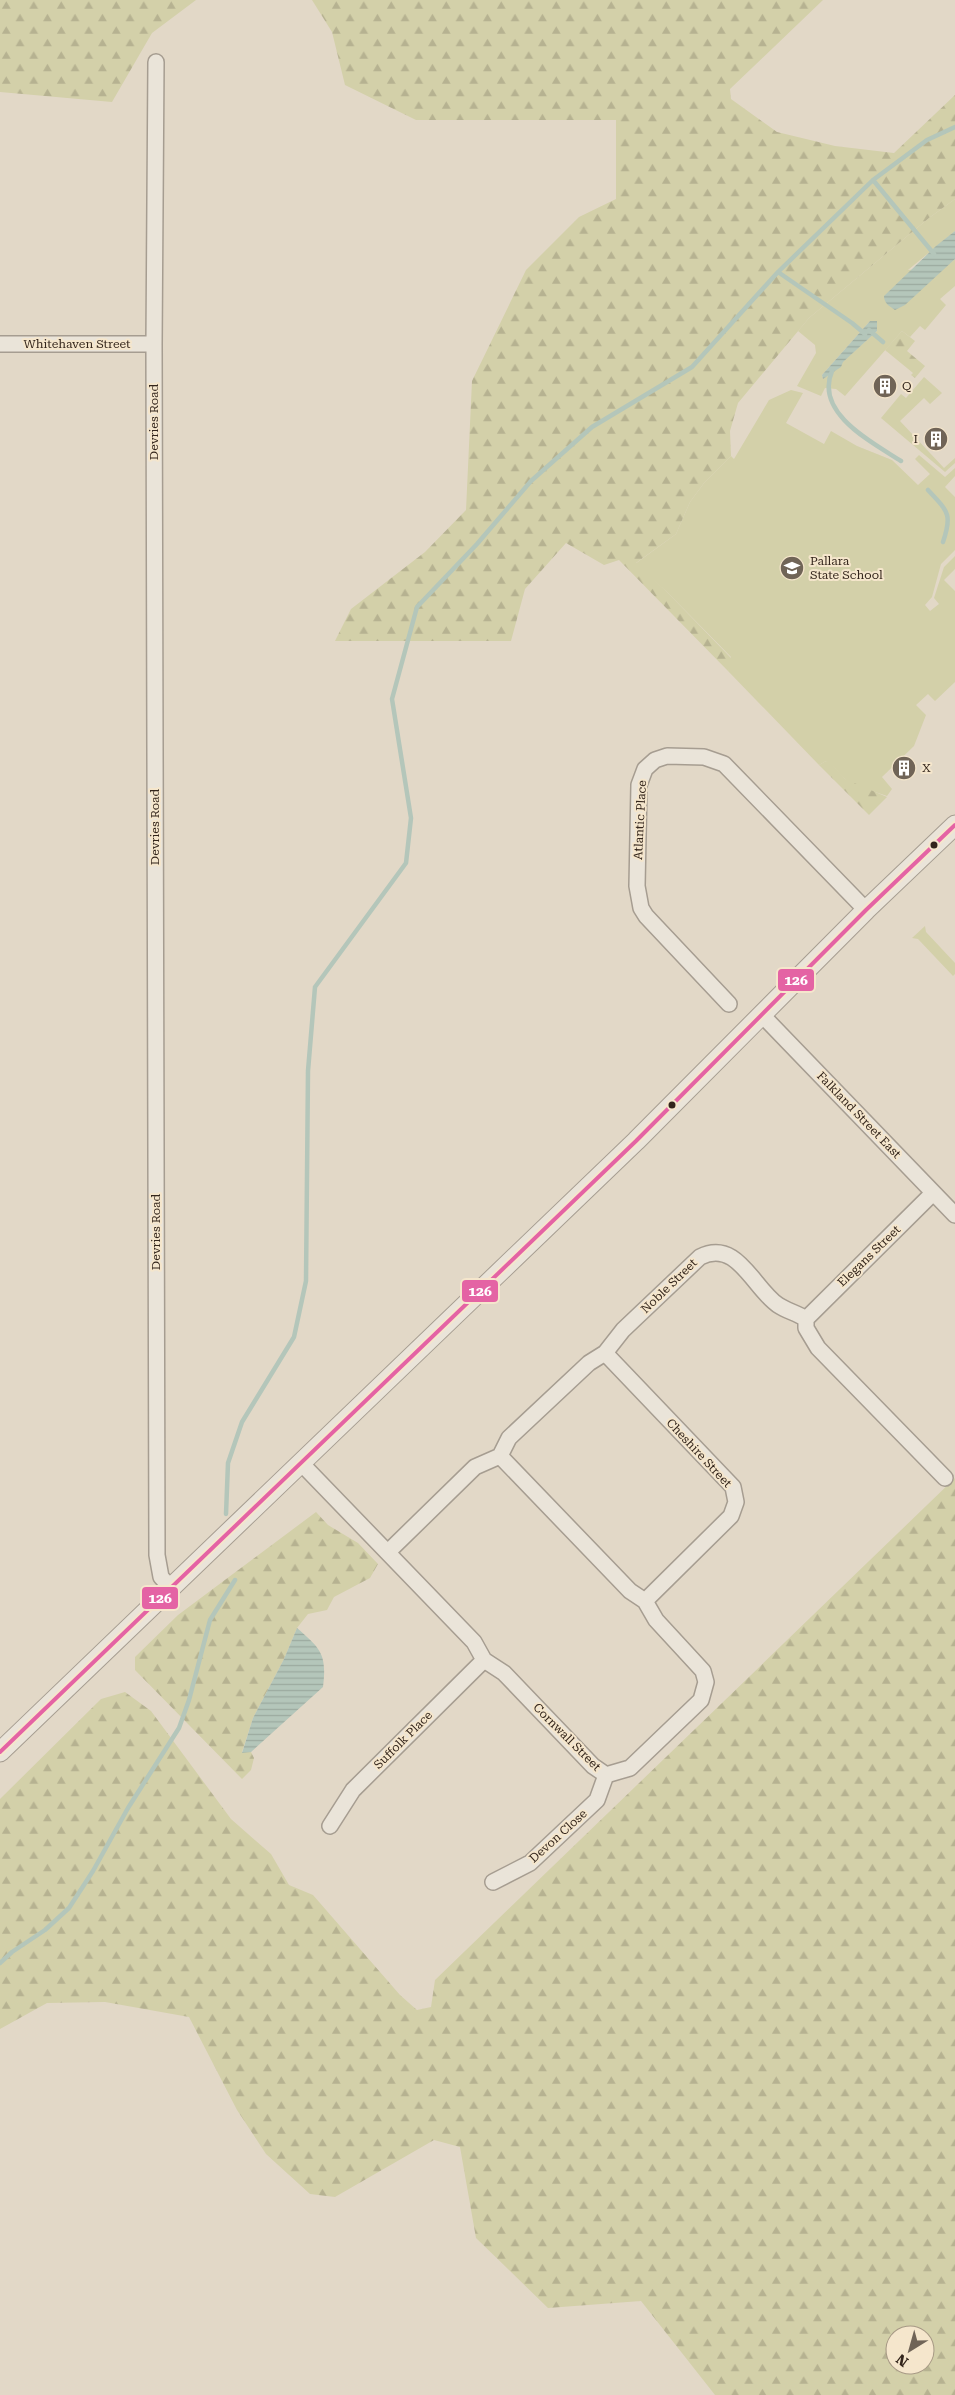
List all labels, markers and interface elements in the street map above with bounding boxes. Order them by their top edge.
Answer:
street label: Whitehaven Street [23,337,131,351]
building icon: Q [872,373,898,399]
place label: Q [902,379,912,393]
street label: Devries Road [147,384,161,460]
building icon: I [923,426,949,452]
place label: I [913,432,918,446]
place label: Pallara State School [810,554,883,582]
school or university icon: Pallara State School [779,555,805,581]
building icon: X [891,755,917,781]
place label: X [922,761,931,775]
street label: Atlantic Place [631,779,649,860]
street label: Devries Road [148,789,162,865]
unlabelled marker [929,840,939,850]
line badge: 126 [777,968,815,992]
text: 126 [784,972,808,988]
street label: Falkland Street East [814,1069,904,1161]
unlabelled marker [667,1100,677,1110]
street label: Devries Road [149,1194,163,1270]
street label: Elegans Street [835,1222,904,1290]
street label: Noble Street [638,1255,700,1316]
line badge: 126 [461,1279,499,1303]
text: 126 [468,1283,492,1299]
street label: Cheshire Street [664,1416,735,1491]
line badge: 126 [141,1586,179,1610]
text: 126 [148,1590,172,1606]
street label: Cornwall Street [530,1700,604,1774]
street label: Suffolk Place [371,1708,435,1772]
street label: Devon Close [526,1806,590,1865]
north arrow [885,2325,935,2375]
text: N [893,2351,911,2370]

